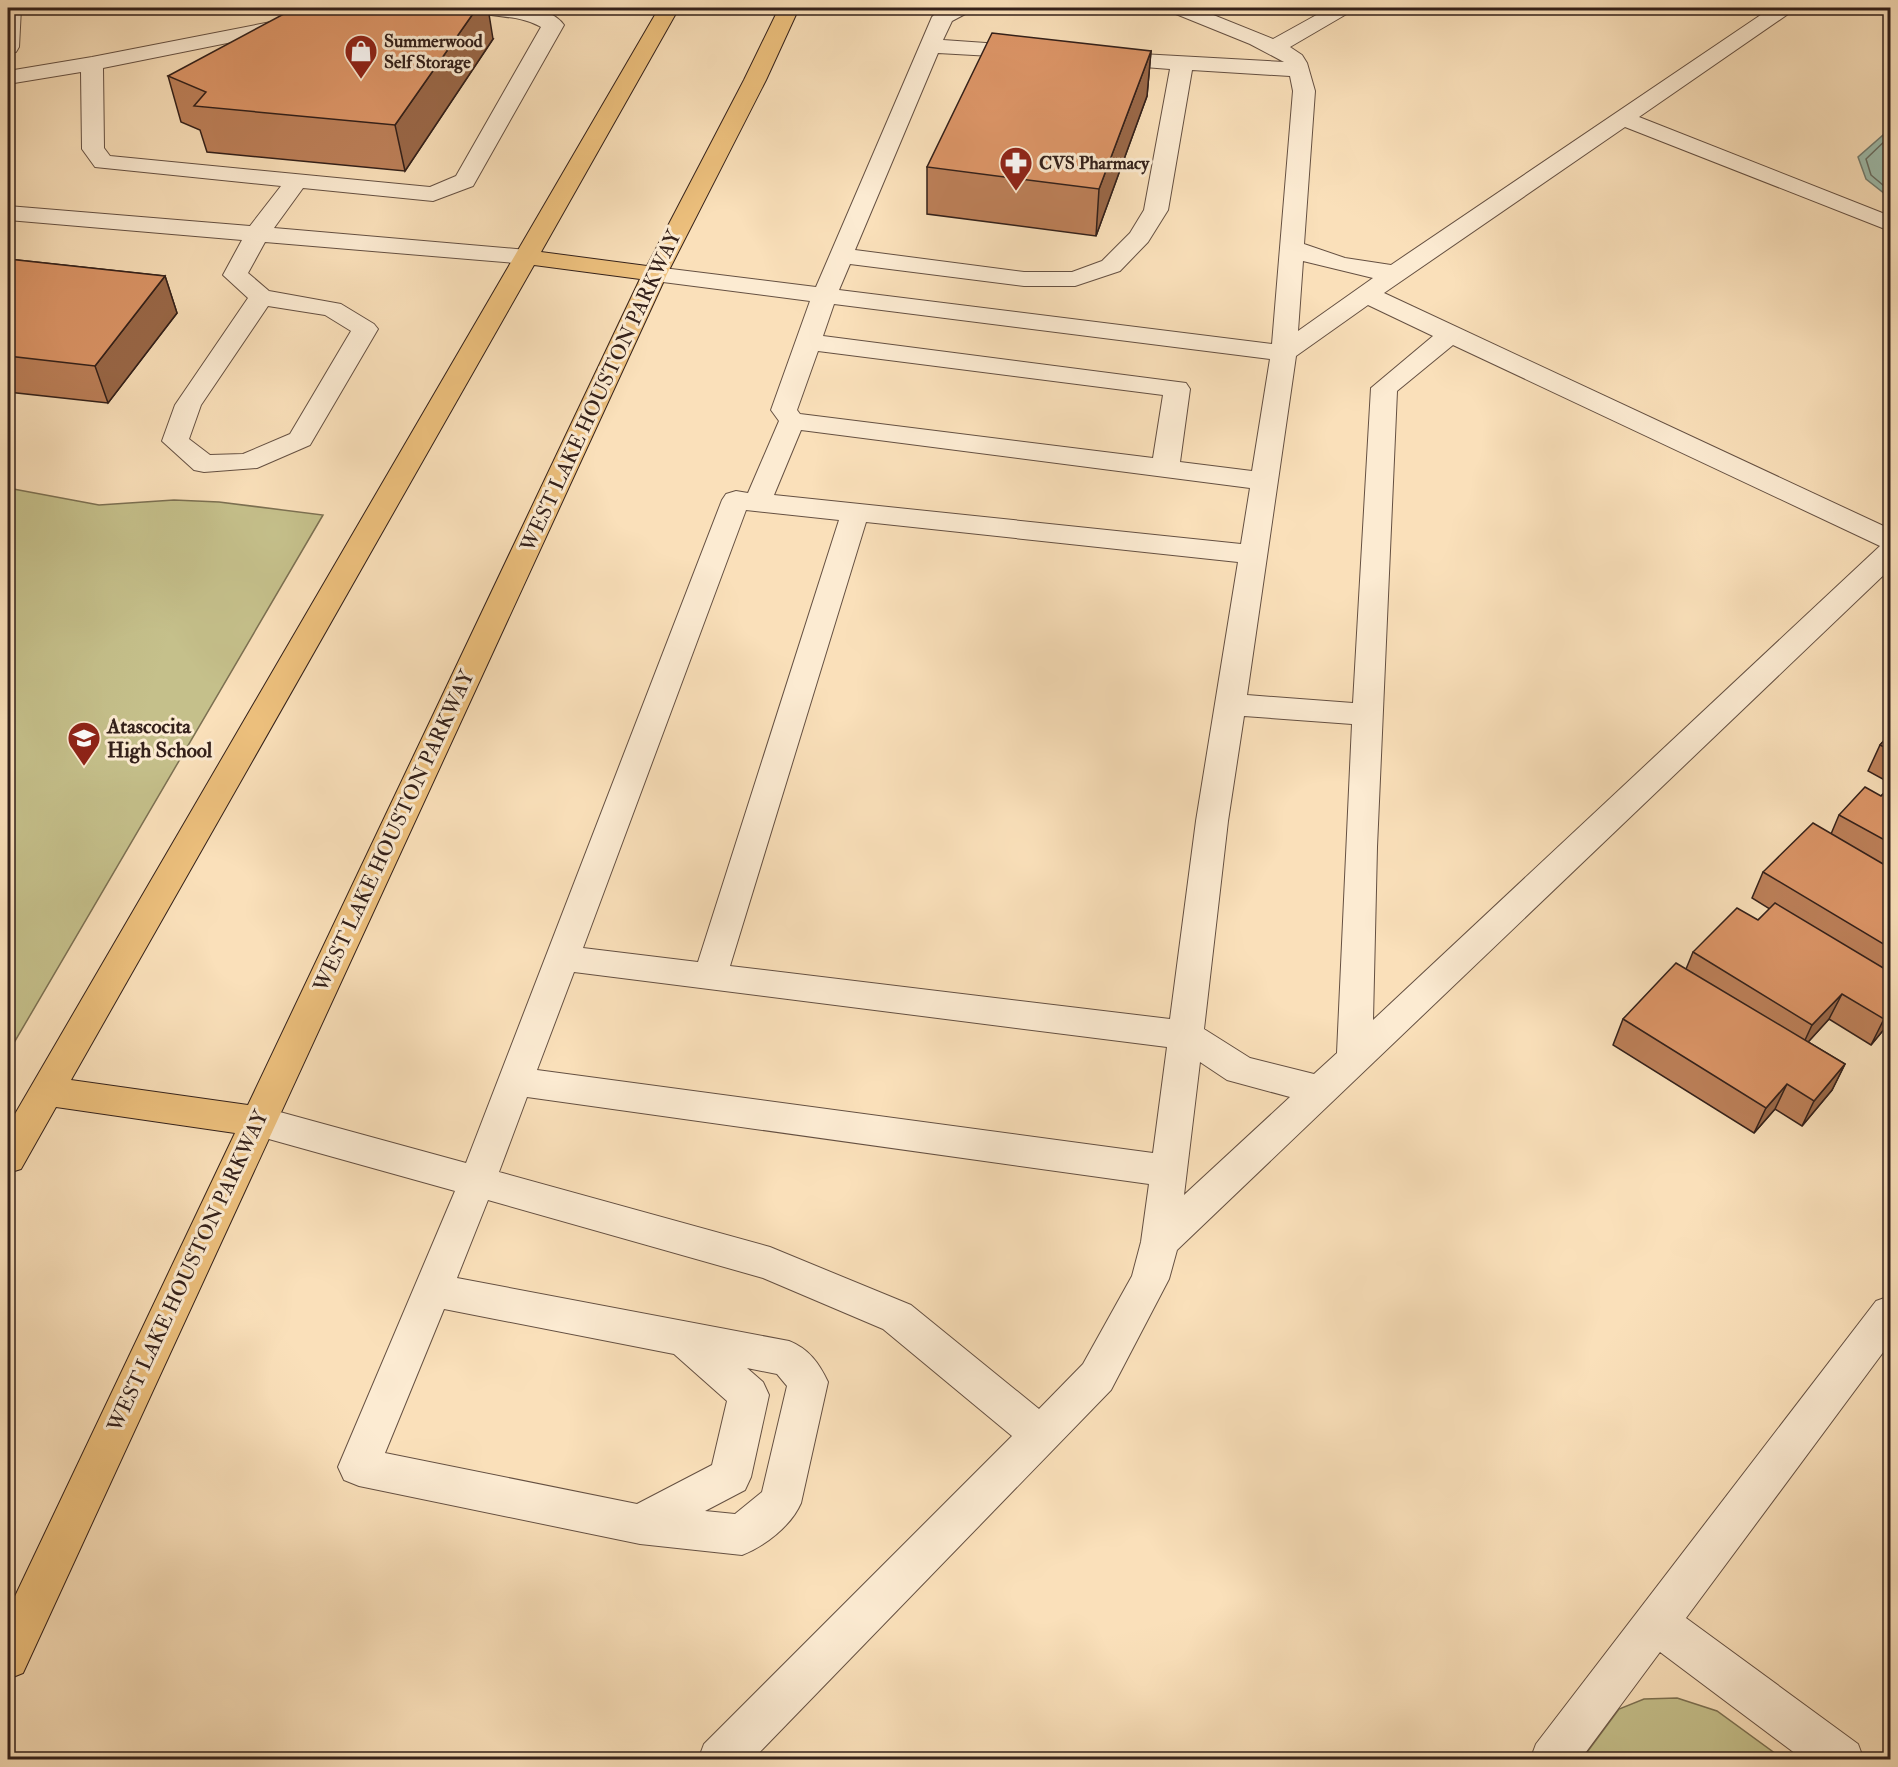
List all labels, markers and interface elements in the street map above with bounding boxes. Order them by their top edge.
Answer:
place label: Summerwood Self Storage [384,30,483,74]
shop icon: Summerwood Self Storage [343,33,379,80]
pharmacy icon: CVS Pharmacy [998,145,1034,192]
place label: CVS Pharmacy [1039,152,1150,175]
street label: WEST LAKE HOUSTON PARKWAY [514,225,688,557]
street label: WEST LAKE HOUSTON PARKWAY [307,665,481,997]
place label: Atascocita High School [106,713,213,764]
school or university icon: Atascocita High School [66,720,102,767]
street label: WEST LAKE HOUSTON PARKWAY [101,1105,275,1437]

